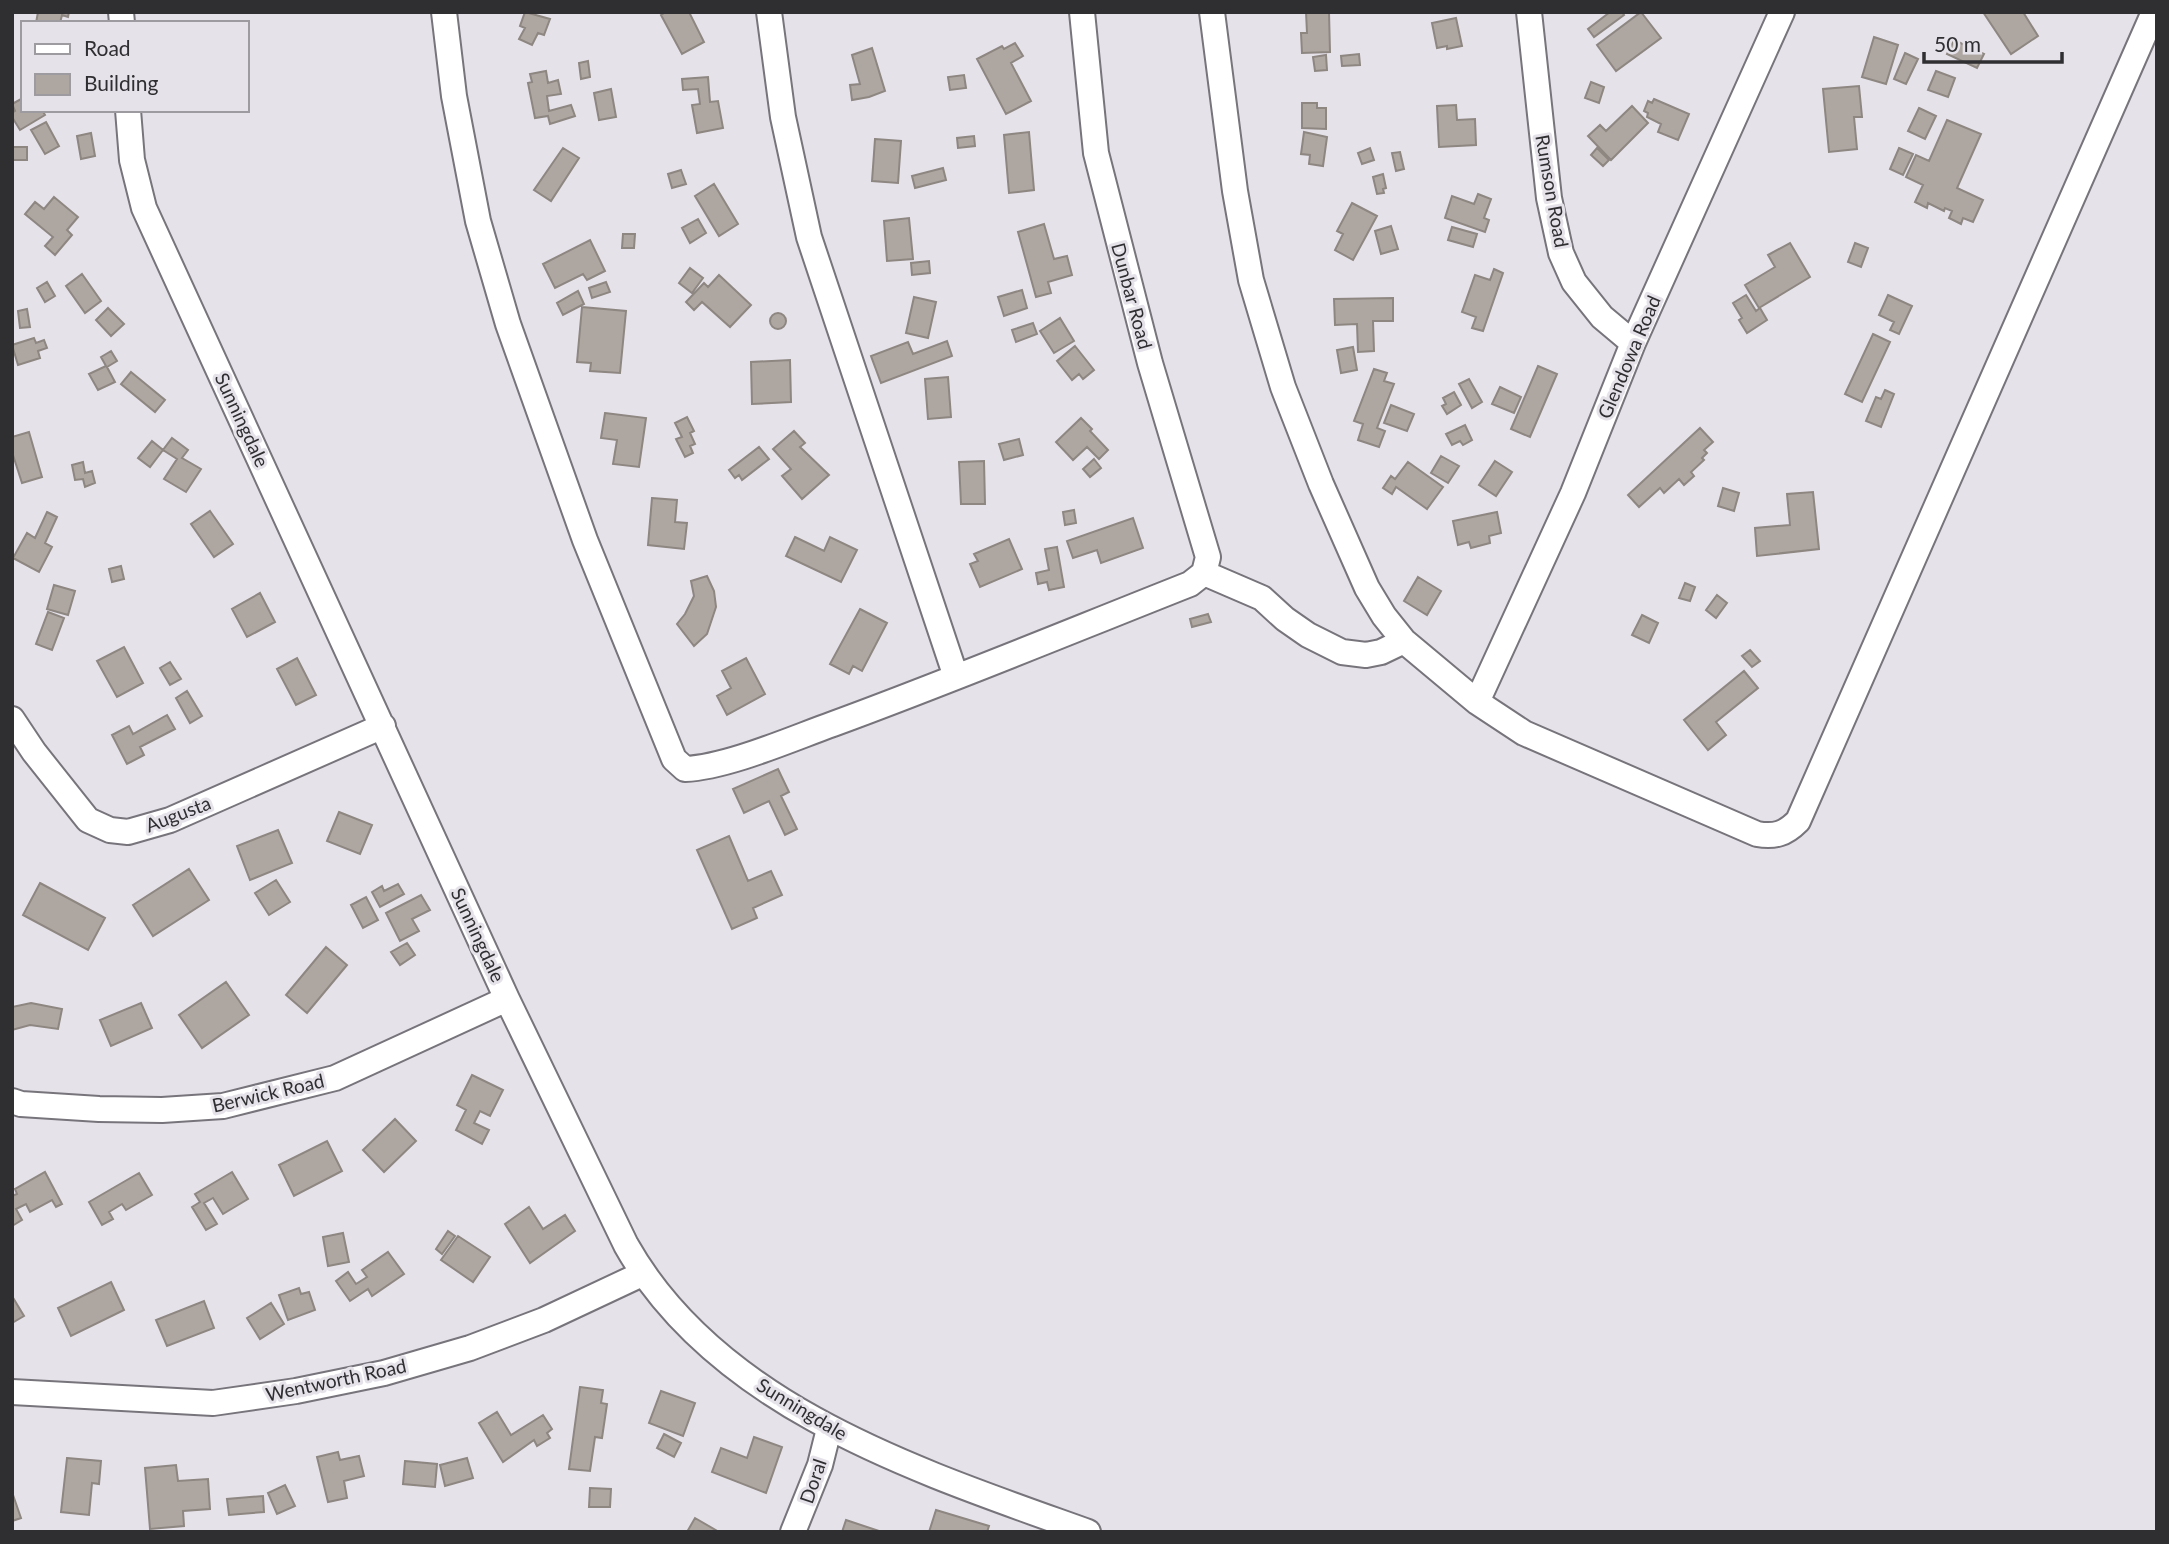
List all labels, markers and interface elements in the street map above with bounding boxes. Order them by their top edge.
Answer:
legend [21,21,248,112]
scale bar [1924,21,2062,65]
text: 50 m [1934,31,1981,56]
text: Road [84,35,131,60]
text: Building [84,70,159,95]
street label: Rumson Road [1531,133,1574,249]
street label: Dunbar Road [1107,240,1158,352]
street label: Glendowa Road [1592,292,1665,422]
street label: Sunningdale [211,369,274,471]
street label: Augusta [142,791,214,836]
street label: Sunningdale [447,884,510,986]
street label: Berwick Road [210,1068,326,1117]
street label: Wentworth Road [264,1353,408,1406]
street label: Sunningdale [753,1373,852,1445]
street label: Doral [794,1455,831,1506]

